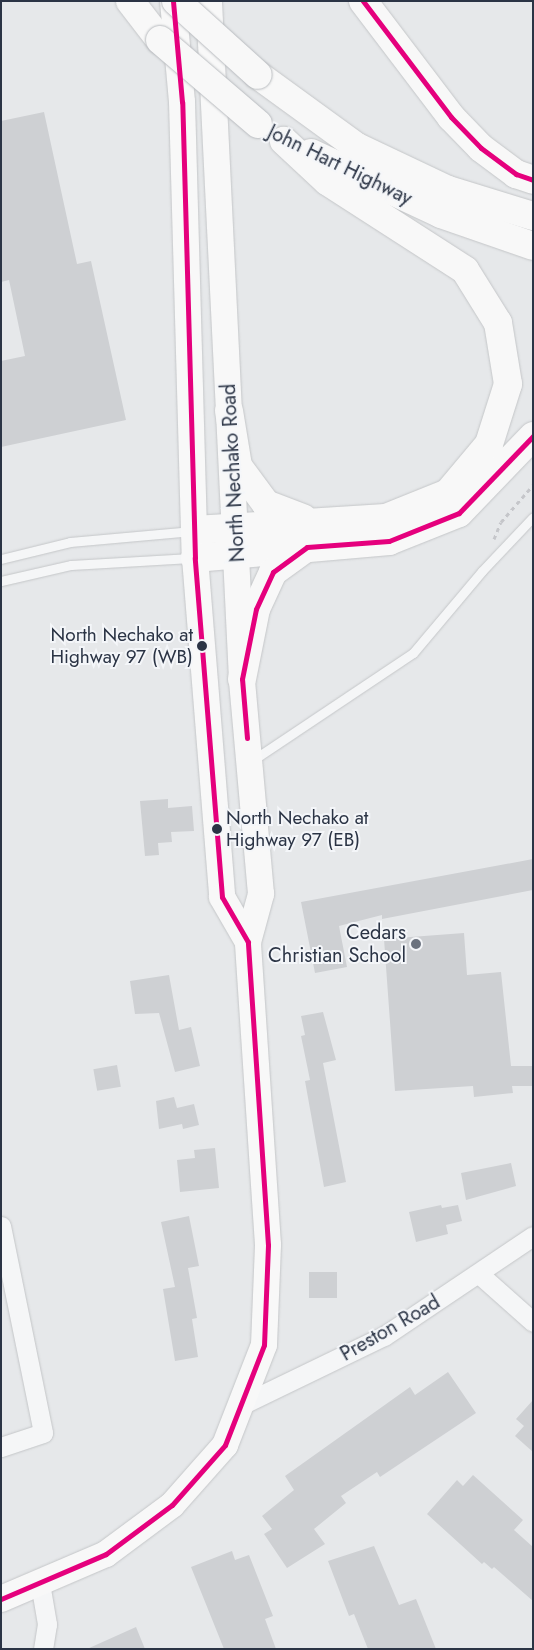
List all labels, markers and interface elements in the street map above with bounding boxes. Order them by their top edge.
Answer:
street label: John Hart Highway [264,120,416,210]
street label: North Nechako Road [216,383,250,563]
place label: North Nechako at Highway 97 (WB) [51,624,193,668]
marker: North Nechako at Highway 97 (WB) [197,641,207,651]
place label: North Nechako at Highway 97 (EB) [226,807,368,851]
marker: North Nechako at Highway 97 (EB) [212,824,222,834]
place label: Cedars Christian School [268,920,406,967]
marker: Cedars Christian School [410,938,422,950]
street label: Preston Road [336,1290,444,1366]

